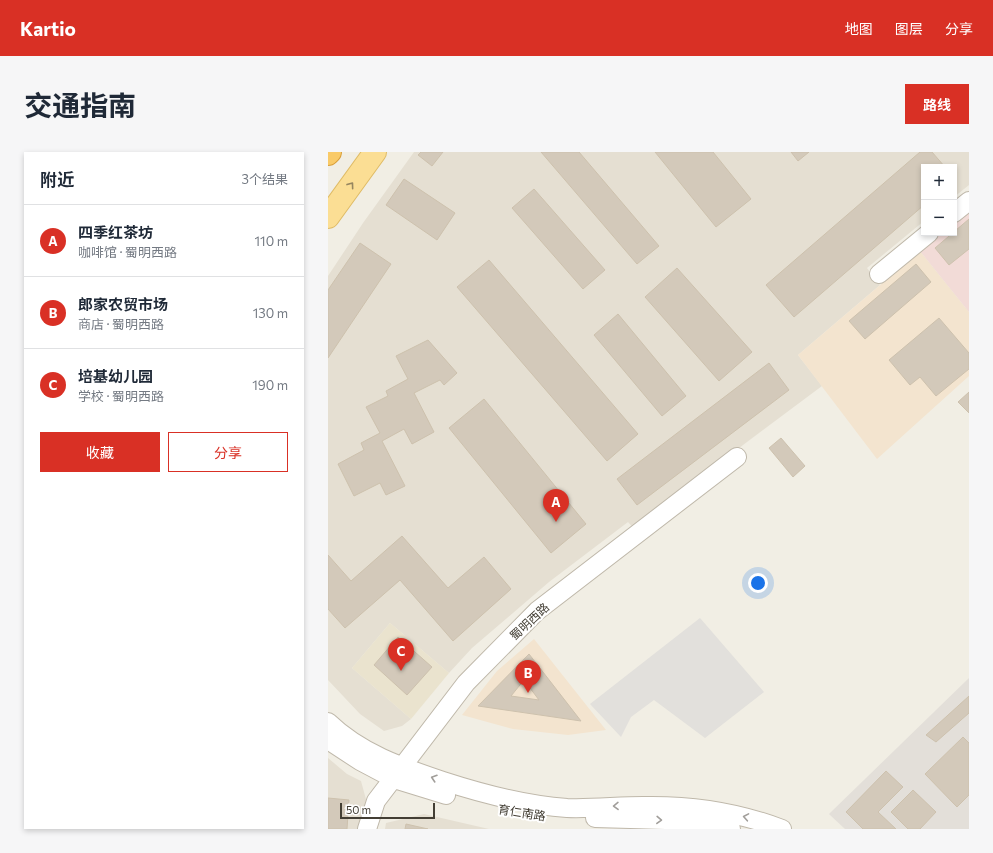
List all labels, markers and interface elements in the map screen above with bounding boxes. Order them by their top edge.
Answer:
text: Kartio [20,17,76,40]
text: 地图 [845,20,873,37]
text: 图层 [895,20,923,37]
text: 分享 [945,20,973,37]
button: 路线 [905,84,969,124]
text: 交通指南 [24,88,136,122]
map controls [921,164,957,236]
button: + [921,164,957,200]
text: 附近 [40,169,74,190]
text: 3个结果 [242,171,288,187]
one-way arrow [346,183,353,190]
button: − [921,200,957,236]
text: 四季红茶坊 [78,223,153,241]
text: A [48,233,58,249]
text: 110 m [255,233,288,249]
text: 咖啡馆 · 蜀明西路 [78,244,177,260]
text: 郎家农贸市场 [78,295,168,313]
text: B [49,305,57,321]
text: 130 m [253,305,288,321]
text: 商店 · 蜀明西路 [78,316,164,332]
text: 培基幼儿园 [78,367,153,385]
text: C [49,377,57,393]
text: 190 m [252,377,288,393]
text: 学校 · 蜀明西路 [78,388,164,404]
button: 收藏 [40,432,160,472]
button: 分享 [168,432,288,472]
pin: A [543,489,569,522]
your location [748,573,768,593]
street label: 蜀明西路 [507,600,551,642]
pin: C [388,638,414,671]
pin: B [515,660,541,693]
one-way arrow [431,774,438,783]
scale bar [340,801,435,820]
street label: 育仁南路 [497,801,547,823]
one-way arrow [613,802,619,811]
text: 50 m [346,803,371,816]
one-way arrow [742,813,749,822]
one-way arrow [656,816,662,824]

